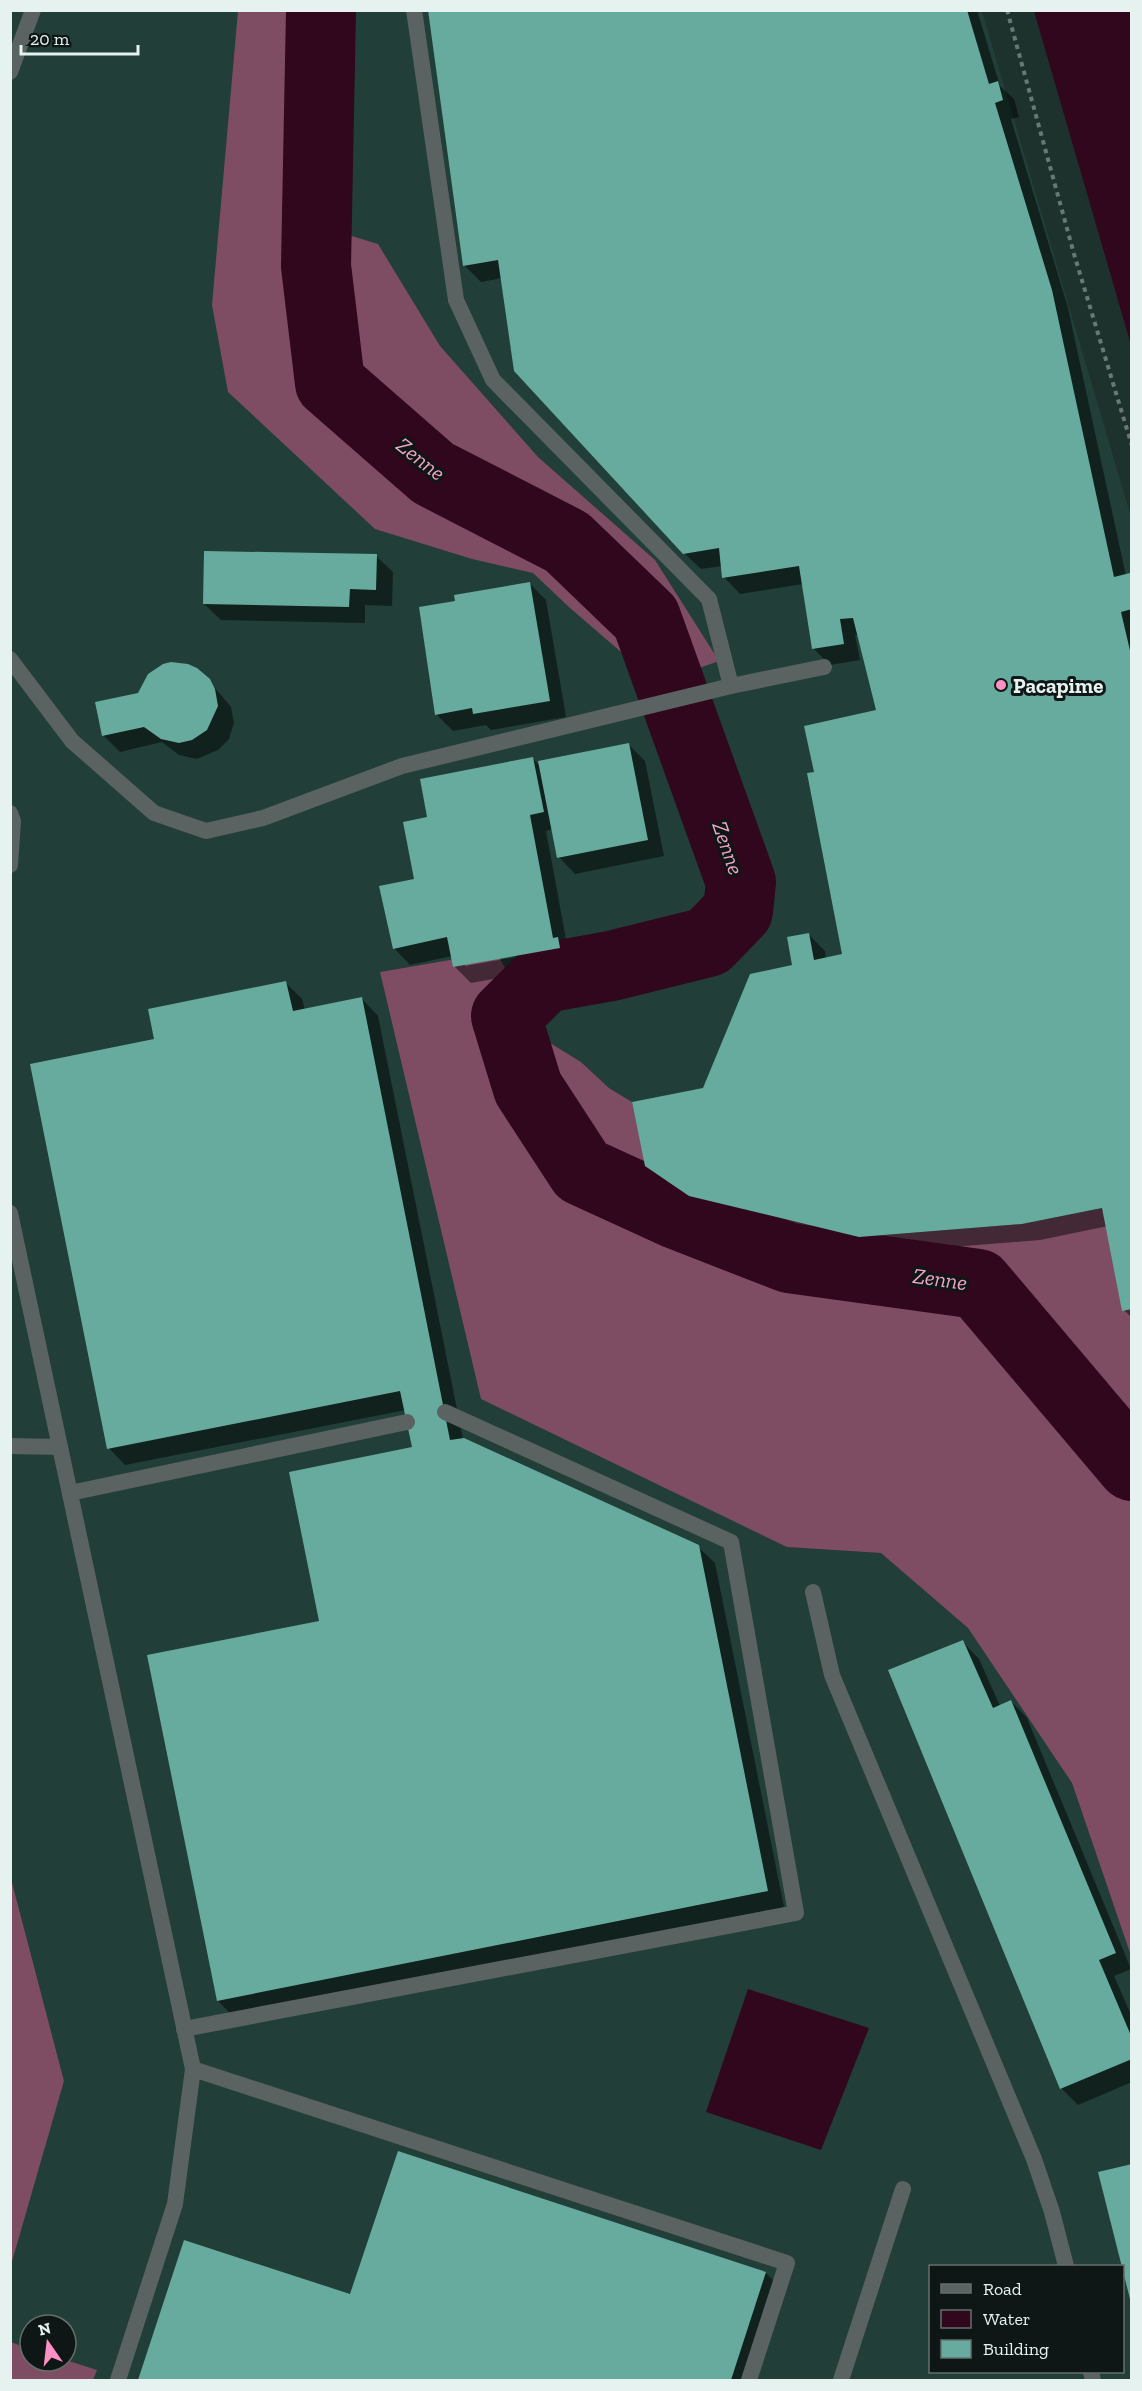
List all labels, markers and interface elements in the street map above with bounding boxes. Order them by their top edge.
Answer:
scale bar [21,18,138,56]
text: 20 m [30,28,70,50]
water label: Zenne [391,432,451,486]
place label: Pacapime [1013,673,1103,698]
marker: Pacapime [994,678,1008,692]
water label: Zenne [706,818,750,878]
water label: Zenne [911,1262,969,1296]
legend [929,2265,1124,2373]
text: Road [983,2278,1022,2300]
text: Water [983,2308,1030,2330]
north arrow [18,2313,78,2373]
text: N [36,2318,53,2340]
text: Building [983,2338,1049,2360]

